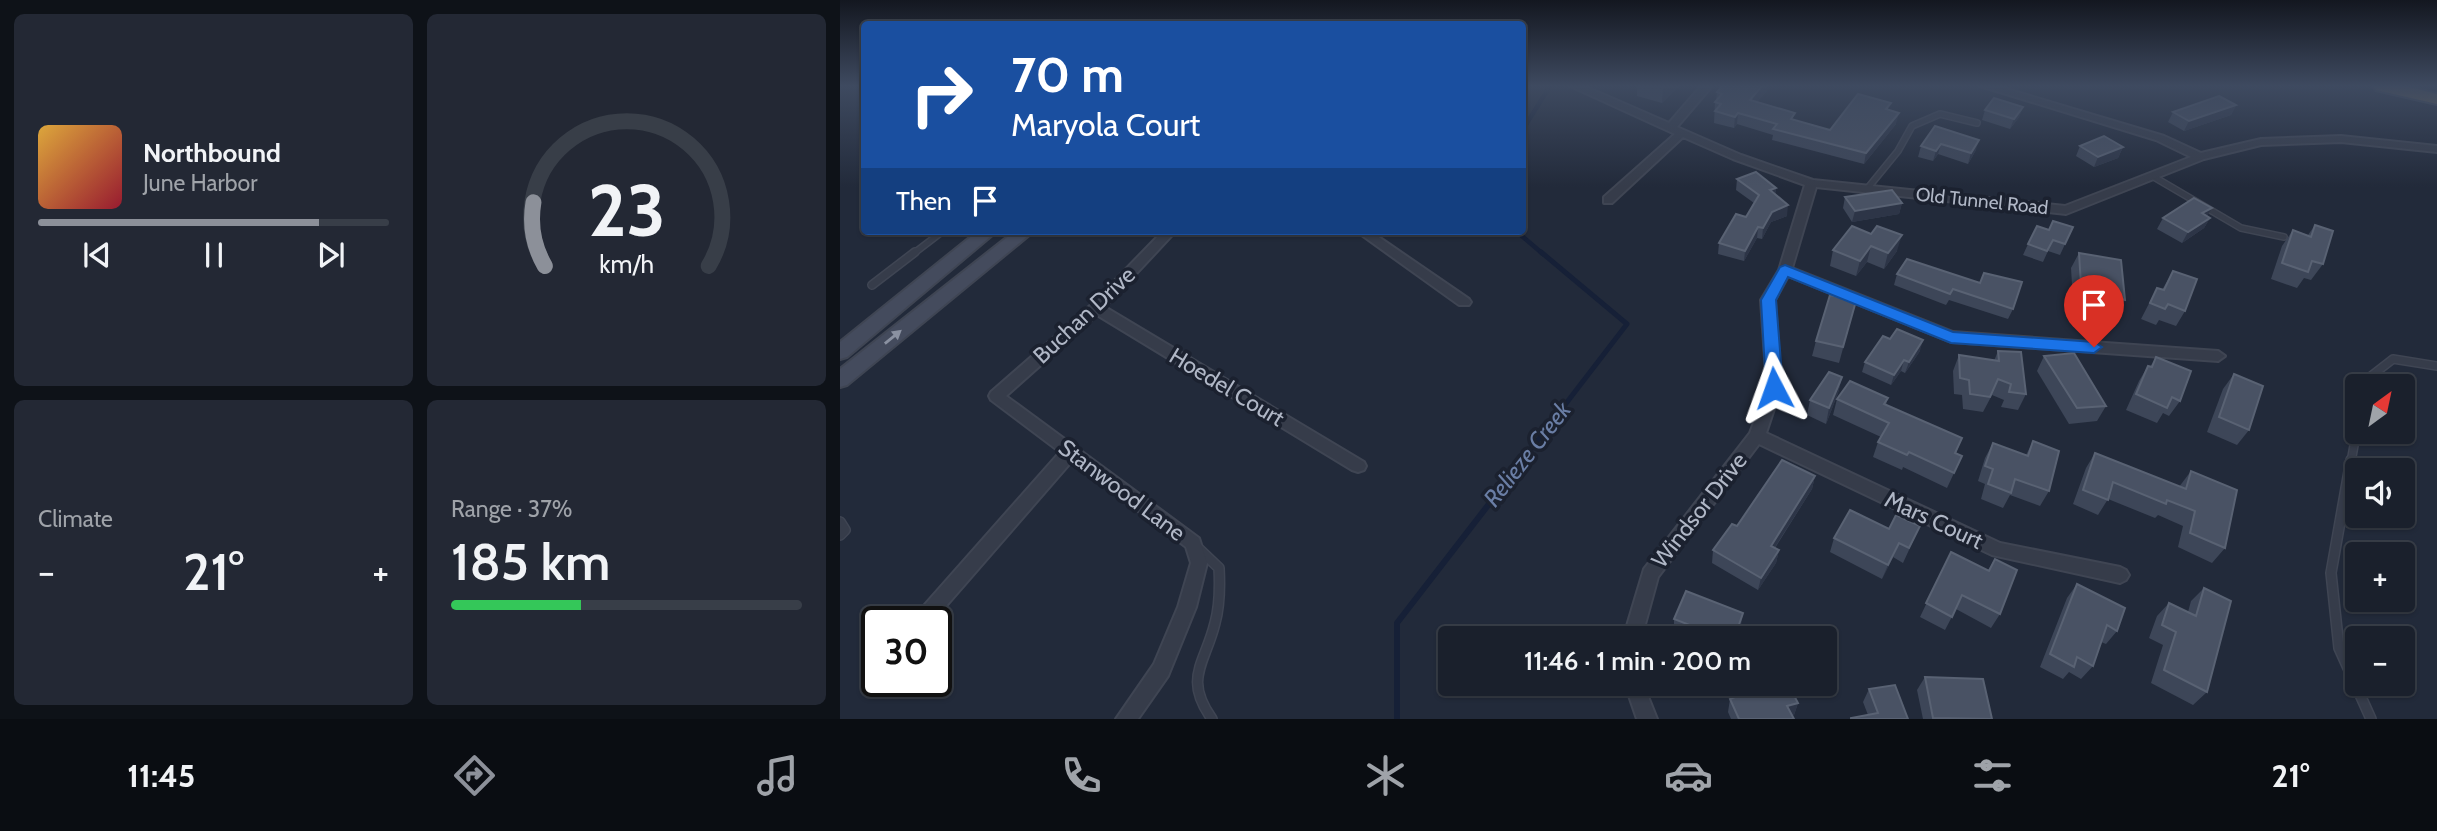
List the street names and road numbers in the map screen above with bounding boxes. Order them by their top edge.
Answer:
street label: Old Tunnel Road [1915,183,2049,219]
street label: Buchan Drive [1027,261,1141,369]
street label: Hoedel Court [1164,342,1290,432]
street label: Stanwood Lane [1053,433,1191,547]
street label: Windsor Drive [1645,447,1753,573]
street label: Mars Court [1880,485,1988,555]

